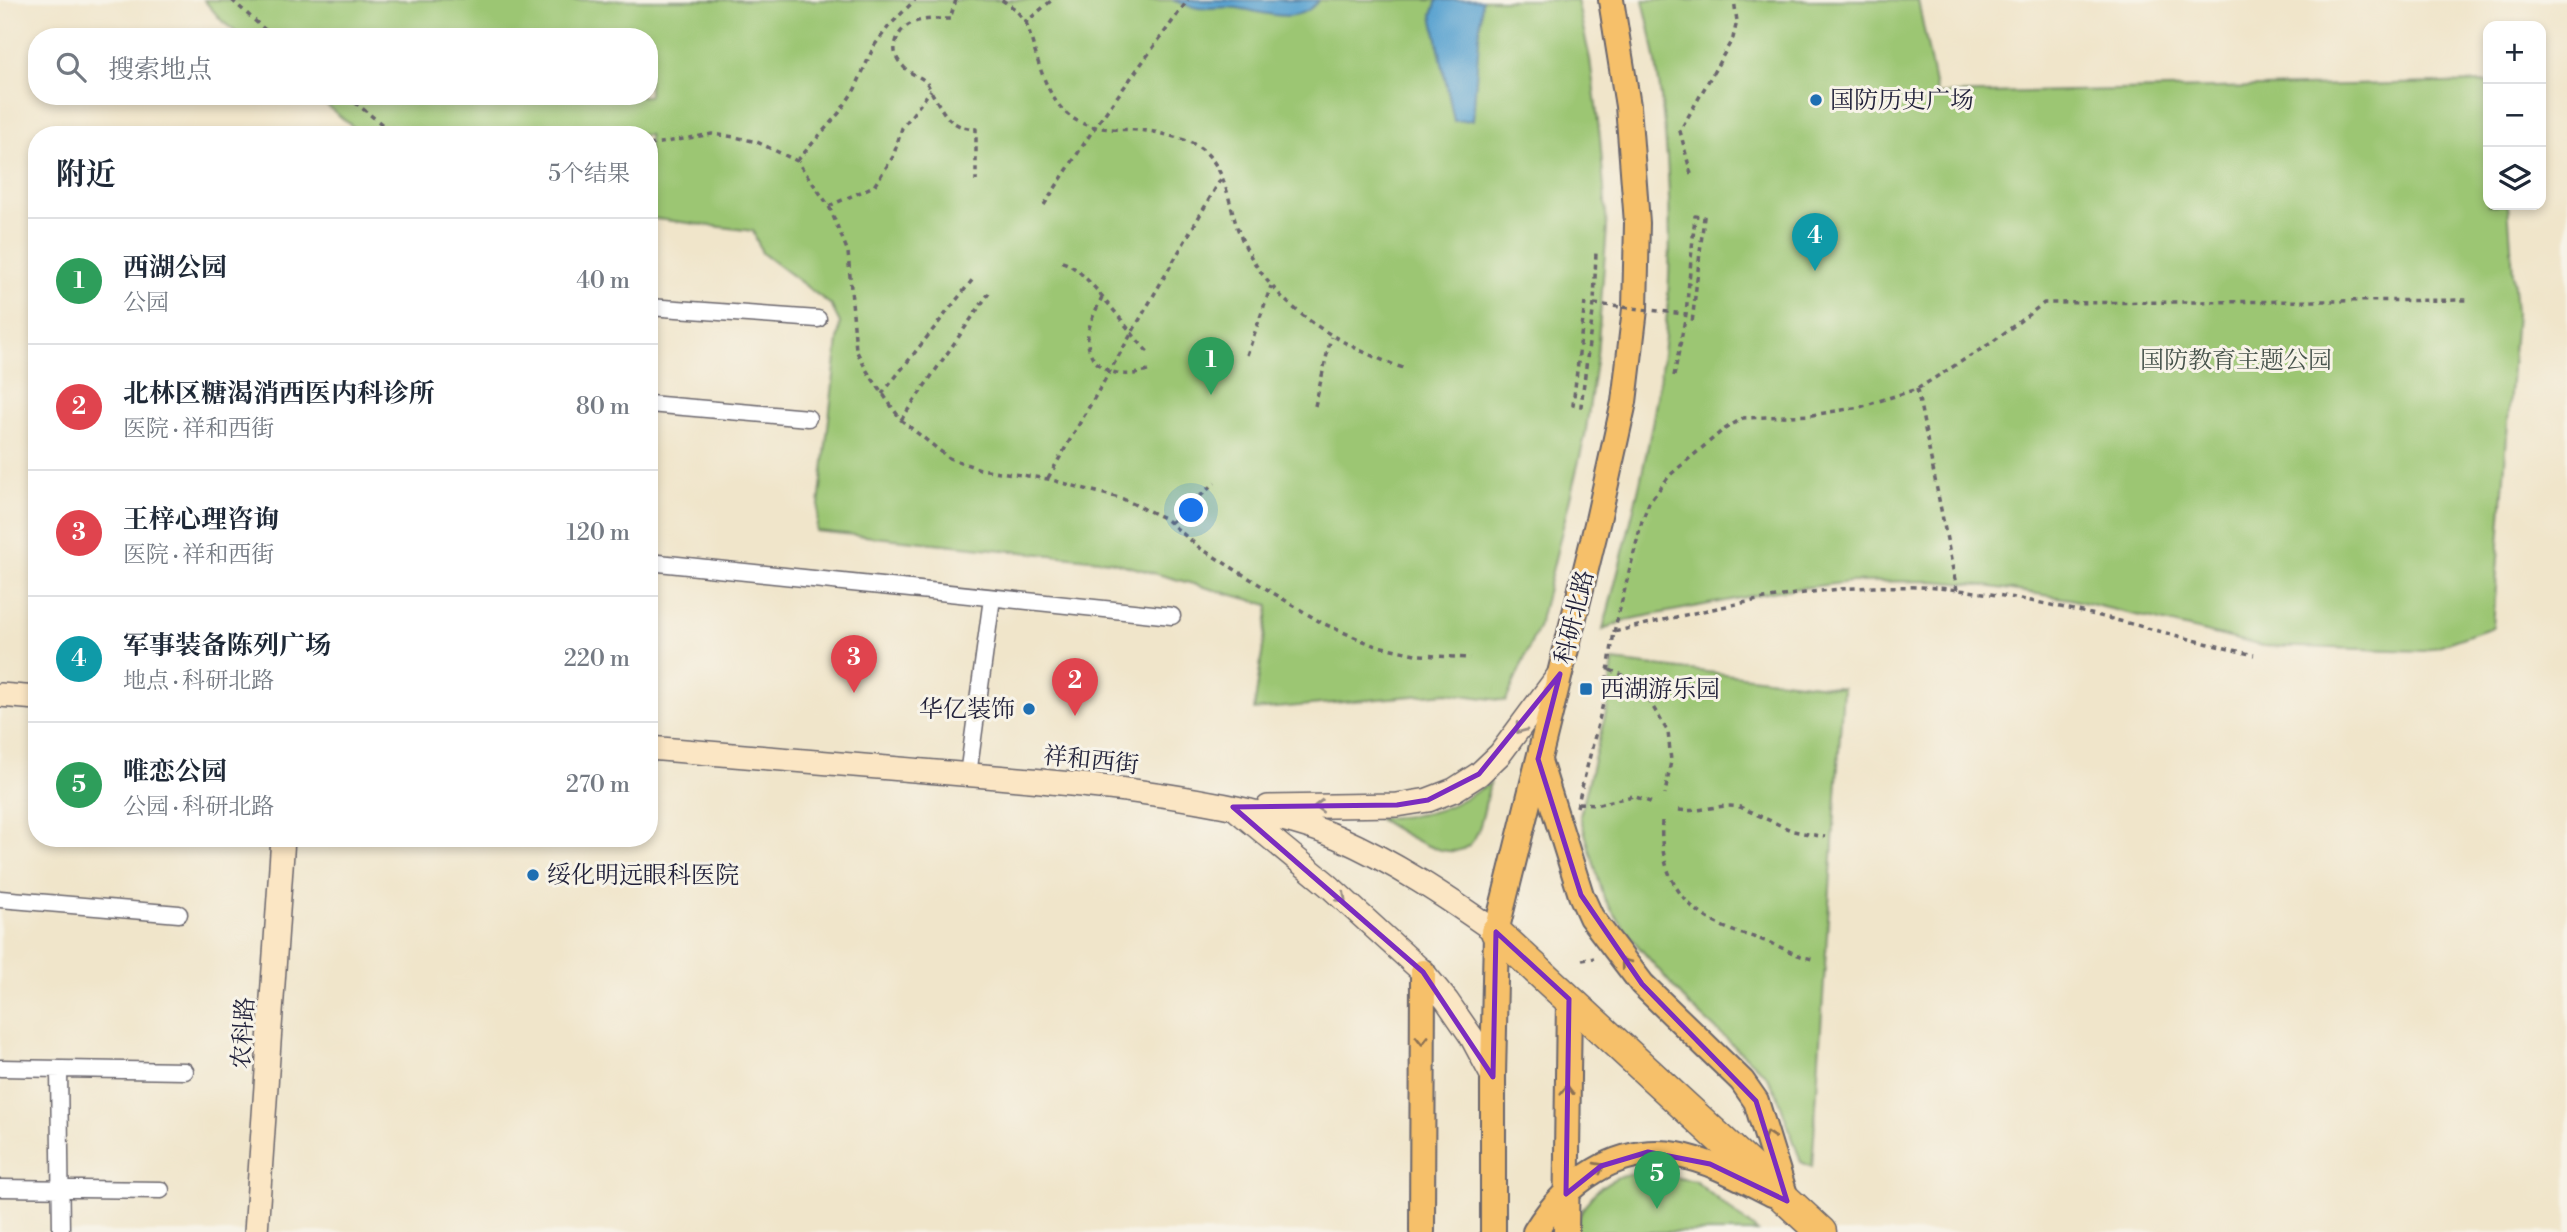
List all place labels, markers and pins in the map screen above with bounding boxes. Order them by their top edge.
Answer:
place label: 国防历史广场 [1830,86,1974,116]
marker: 国防历史广场 [1808,92,1824,108]
pin: 4 [1792,213,1838,271]
pin: 1 [1188,337,1234,395]
pin: 3 [831,635,877,693]
pin: 2 [1052,658,1098,716]
place label: 西湖游乐园 [1600,675,1720,705]
marker: 西湖游乐园 [1578,681,1594,697]
place label: 华亿装饰 [919,695,1015,725]
marker: 华亿装饰 [1021,701,1037,717]
place label: 绥化明远眼科医院 [547,861,739,891]
marker: 绥化明远眼科医院 [525,867,541,883]
pin: 5 [1634,1151,1680,1209]

